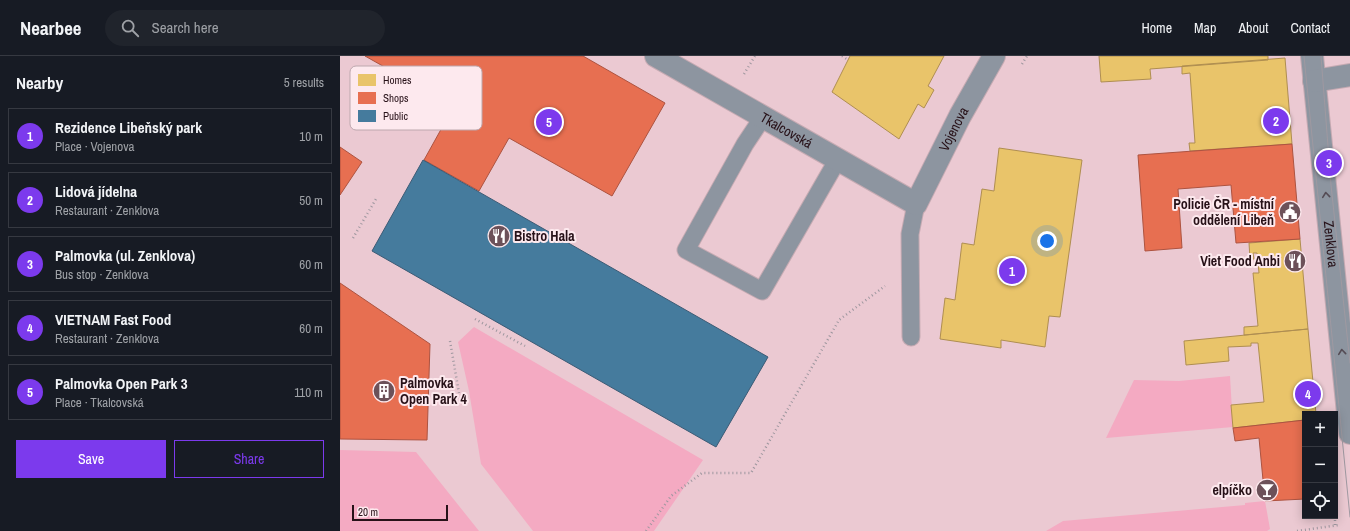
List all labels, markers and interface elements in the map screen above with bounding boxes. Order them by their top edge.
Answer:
search box [105,10,385,46]
text: Nearbee [20,15,81,41]
icon: search [119,17,141,39]
text: Search here [151,17,219,38]
text: Home [1141,19,1172,37]
text: Map [1194,19,1216,37]
text: About [1238,19,1268,37]
text: Contact [1290,19,1330,37]
legend [350,66,482,130]
text: Nearby [16,71,63,94]
text: Homes [383,73,412,87]
text: 5 results [284,74,324,91]
text: Shops [383,91,409,105]
street label: Vojenova [935,103,973,154]
pin: 2 [1263,106,1289,136]
pin: 5 [536,107,562,137]
street label: Tkalcovská [757,108,816,153]
text: Public [383,109,409,123]
text: Rezidence Libeňský park [55,117,202,138]
text: 1 [27,128,33,145]
text: 10 m [299,128,323,145]
text: Place · Vojenova [55,138,134,155]
pin: 3 [1316,148,1342,178]
text: Lidová jídelna [55,181,137,202]
text: 2 [27,192,33,209]
text: 50 m [299,192,323,209]
one-way arrow [1322,192,1331,198]
place label: Policie ČR - místní oddělení Libeň [1173,195,1275,229]
public building icon: Policie ČR - místní oddělení Libeň [1277,199,1303,225]
text: Restaurant · Zenklova [55,202,159,219]
street label: Zenklova [1320,220,1342,269]
restaurant icon: Bistro Hala [486,223,512,249]
place label: Bistro Hala [514,227,575,245]
your location [1037,231,1057,251]
text: Palmovka (ul. Zenklova) [55,245,195,266]
restaurant icon: Viet Food Anbi [1282,248,1308,274]
place label: Viet Food Anbi [1200,252,1280,270]
text: 3 [27,256,33,273]
text: 60 m [299,256,323,273]
pin: 1 [999,256,1025,286]
text: Bus stop · Zenklova [55,266,149,283]
text: VIETNAM Fast Food [55,309,171,330]
text: 4 [27,320,33,337]
text: 60 m [299,320,323,337]
text: Restaurant · Zenklova [55,330,159,347]
one-way arrow [1338,349,1347,355]
text: Palmovka Open Park 3 [55,373,188,394]
place label: Palmovka Open Park 4 [400,374,468,408]
building icon: Palmovka Open Park 4 [371,378,397,404]
pin: 4 [1295,379,1321,409]
text: 5 [27,384,33,401]
text: 110 m [294,384,323,401]
text: Place · Tkalcovská [55,394,144,411]
map controls [1302,411,1338,519]
button: + [1302,411,1338,447]
button: Save [16,440,166,478]
button: Share [174,440,324,478]
button: − [1302,447,1338,483]
bar icon: elpíčko [1254,477,1280,503]
place label: elpíčko [1212,481,1252,499]
button: locate [1302,483,1338,519]
scale bar [352,503,448,522]
text: 20 m [358,505,378,519]

